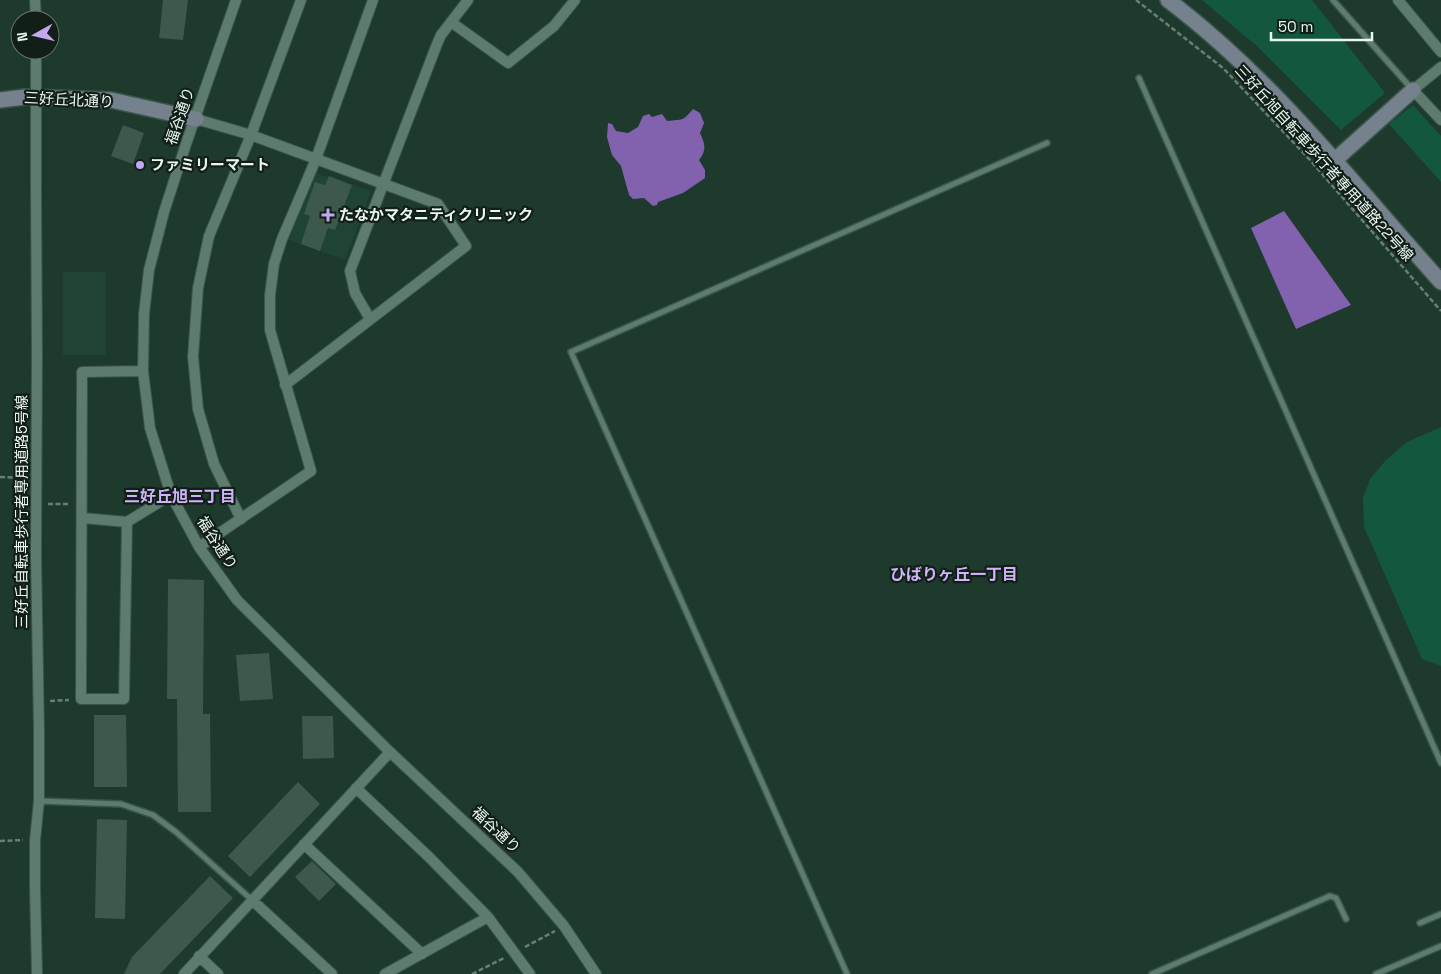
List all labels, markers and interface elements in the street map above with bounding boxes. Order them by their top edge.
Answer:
north arrow [10,10,60,60]
scale bar [1271,10,1372,42]
text: 50 m [1278,17,1313,36]
text: N [13,31,32,43]
street label: 三好丘旭自転車歩行者専用道路22号線 [1231,60,1418,265]
street label: 福谷通り [161,84,198,147]
street label: 三好丘北通り [24,88,114,111]
place label: ファミリーマート [150,155,270,174]
marker: ファミリーマート [134,159,146,171]
place label: たなかマタニティクリニック [339,205,533,224]
marker: たなかマタニティクリニック [321,208,335,222]
street label: 三好丘自転車歩行者専用道路5号線 [12,395,31,629]
district label: 三好丘旭三丁目 [124,486,236,507]
street label: 福谷通り [193,512,242,573]
district label: ひばりヶ丘一丁目 [890,564,1018,585]
street label: 福谷通り [468,802,525,857]

